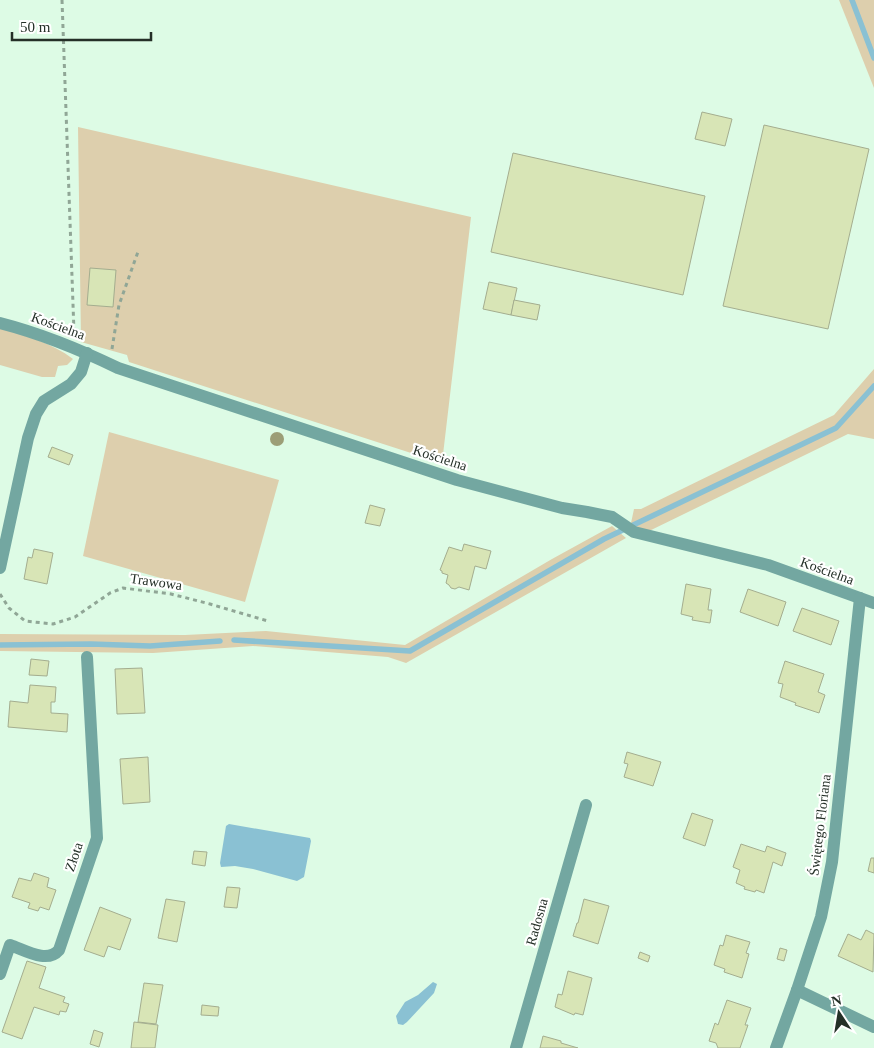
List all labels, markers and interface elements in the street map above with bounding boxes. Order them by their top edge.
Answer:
scale bar [12,10,151,42]
text: 50 m [20,19,51,35]
street label: Kościelna [29,309,88,343]
street label: Kościelna [411,442,470,474]
street label: Kościelna [798,554,857,588]
street label: Trawowa [129,571,184,593]
street label: Świętego Floriana [805,772,834,877]
street label: Złota [62,840,86,873]
street label: Radosna [523,896,551,947]
north arrow [814,988,864,1038]
text: N [830,992,843,1009]

